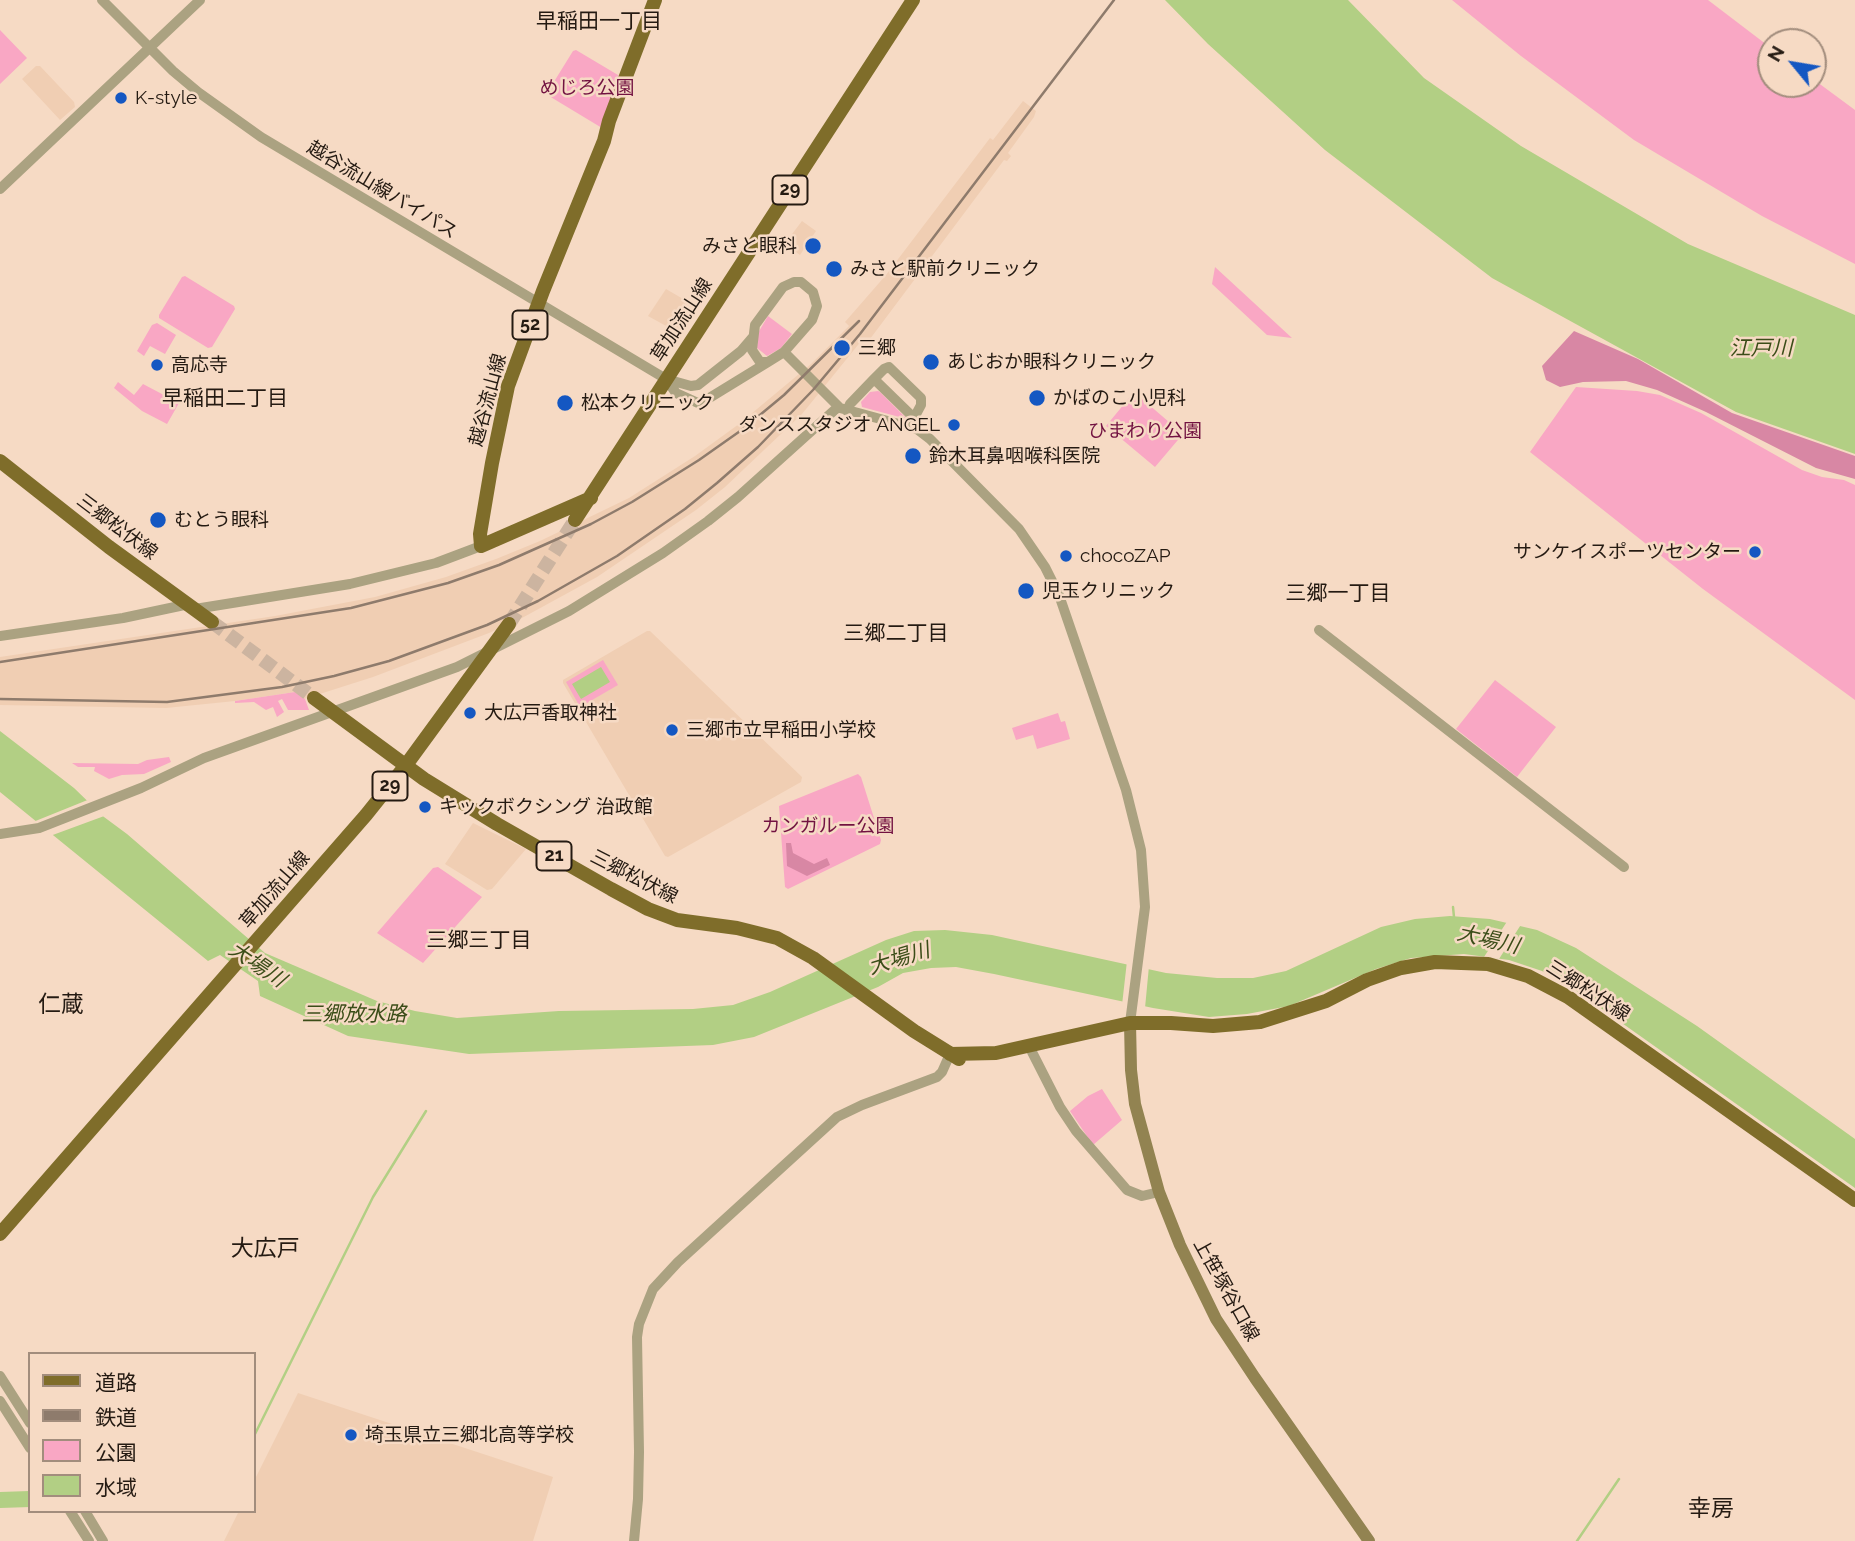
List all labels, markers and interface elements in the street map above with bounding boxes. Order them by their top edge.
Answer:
district label: 早稲田一丁目 [536,9,662,35]
north arrow [1757,28,1827,98]
text: N [1762,42,1789,65]
park label: めじろ公園 [540,77,634,99]
place label: K-style [135,87,197,109]
marker: K-style [113,90,129,106]
street label: 越谷流山線バイパス [303,136,461,244]
road number: 29 [772,176,808,204]
place label: みさと眼科 [702,235,797,257]
marker: みさと眼科 [803,236,823,256]
place label: みさと駅前クリニック [850,258,1040,280]
marker: みさと駅前クリニック [824,259,844,279]
street label: 草加流山線 [647,274,717,366]
road number: 52 [512,310,548,340]
water label: 江戸川 [1730,336,1792,362]
place label: 三郷 [858,337,896,359]
marker: 三郷 [832,338,852,358]
street label: 越谷流山線 [465,351,511,449]
place label: あじおか眼科クリニック [947,351,1156,373]
marker: あじおか眼科クリニック [921,352,941,372]
place label: 高応寺 [171,354,228,376]
marker: 高応寺 [149,357,165,373]
district label: 早稲田二丁目 [162,386,288,412]
place label: かばのこ小児科 [1053,387,1186,409]
marker: かばのこ小児科 [1027,388,1047,408]
place label: 松本クリニック [581,392,714,414]
marker: 松本クリニック [555,393,575,413]
place label: ダンススタジオ ANGEL [738,414,940,436]
marker: ダンススタジオ ANGEL [946,417,962,433]
park label: ひまわり公園 [1088,420,1202,442]
place label: 鈴木耳鼻咽喉科医院 [929,445,1100,467]
marker: 鈴木耳鼻咽喉科医院 [903,446,923,466]
street label: 三郷松伏線 [72,489,162,565]
place label: むとう眼科 [174,509,269,531]
marker: むとう眼科 [148,510,168,530]
place label: サンケイスポーツセンター [1513,541,1741,563]
marker: サンケイスポーツセンター [1747,544,1763,560]
place label: chocoZAP [1080,545,1171,567]
marker: chocoZAP [1058,548,1074,564]
place label: 児玉クリニック [1042,580,1175,602]
marker: 児玉クリニック [1016,581,1036,601]
district label: 三郷一丁目 [1286,581,1390,607]
district label: 三郷二丁目 [844,621,948,647]
place label: 大広戸香取神社 [484,702,617,724]
marker: 大広戸香取神社 [462,705,478,721]
place label: 三郷市立早稲田小学校 [686,719,876,741]
marker: 三郷市立早稲田小学校 [664,722,680,738]
road number: 29 [372,772,408,800]
place label: キックボクシング 治政館 [439,796,653,818]
marker: キックボクシング 治政館 [417,799,433,815]
park label: カンガルー公園 [762,815,894,837]
road number: 21 [536,842,572,870]
street label: 三郷松伏線 [587,845,681,909]
street label: 草加流山線 [235,847,315,933]
water label: 大場川 [1454,921,1522,959]
district label: 三郷三丁目 [427,928,531,954]
water label: 大場川 [224,937,290,993]
water label: 大場川 [865,938,933,980]
street label: 三郷松伏線 [1542,956,1634,1026]
district label: 仁蔵 [38,991,84,1019]
water label: 三郷放水路 [302,1002,406,1028]
district label: 大広戸 [231,1235,299,1263]
street label: 上笹塚谷口線 [1188,1235,1264,1345]
legend [28,1352,256,1513]
text: 道路 [95,1370,137,1395]
text: 鉄道 [95,1405,137,1430]
place label: 埼玉県立三郷北高等学校 [365,1424,574,1446]
marker: 埼玉県立三郷北高等学校 [343,1427,359,1443]
text: 公園 [95,1440,137,1465]
text: 水域 [95,1475,137,1500]
district label: 幸房 [1688,1495,1734,1523]

